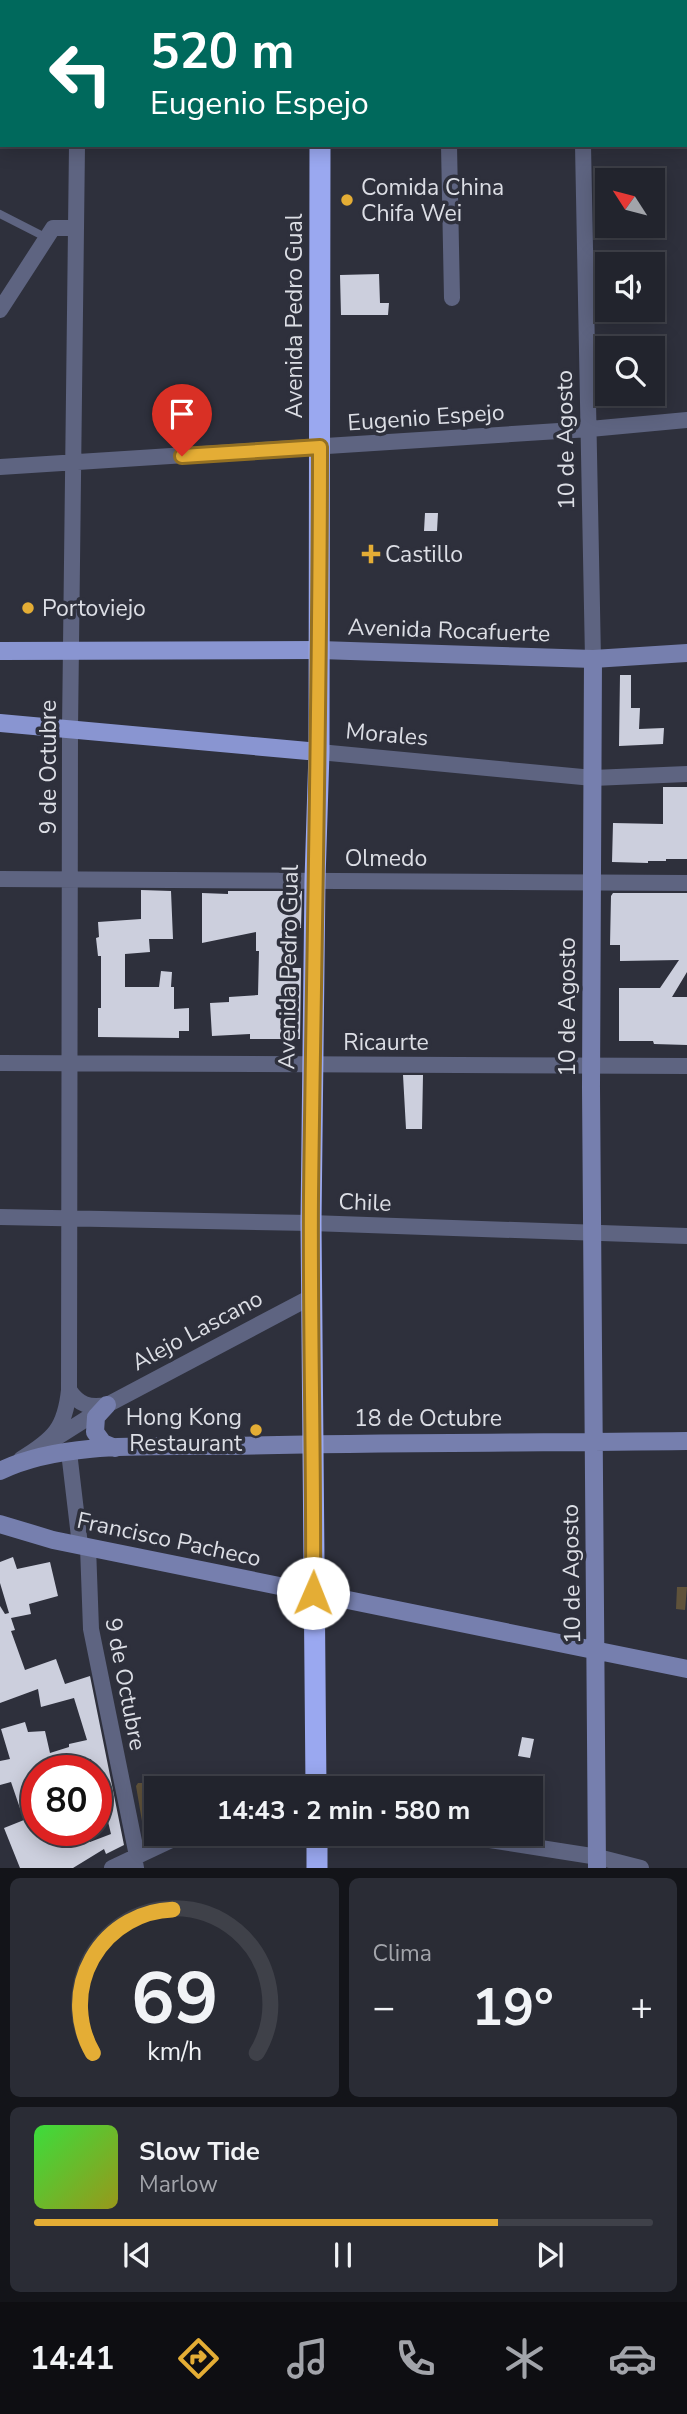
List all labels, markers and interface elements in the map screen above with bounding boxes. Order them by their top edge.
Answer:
text: 520 m [150,18,294,85]
icon: left [35,28,126,119]
text: Eugenio Espejo [150,82,369,125]
north arrow [595,168,665,238]
map controls [595,168,665,406]
place label: Comida China Chifa Wei [361,172,504,229]
marker: Comida China Chifa Wei [339,192,355,208]
street label: Avenida Pedro Gual [279,213,310,419]
button: sound [595,252,665,322]
button: search [595,336,665,406]
street label: 10 de Agosto [549,370,582,510]
pin [152,384,212,456]
icon: arrive [163,395,201,433]
street label: Eugenio Espejo [346,397,506,438]
place label: Castillo [385,539,463,570]
marker: Castillo [363,546,379,562]
place label: Portoviejo [42,593,146,624]
marker: Portoviejo [20,600,36,616]
street label: Avenida Rocafuerte [347,611,551,650]
street label: 9 de Octubre [33,700,64,834]
street label: Morales [344,715,430,754]
street label: Olmedo [345,843,427,874]
street label: Avenida Pedro Gual [271,864,306,1070]
street label: 10 de Agosto [552,937,583,1077]
street label: Ricaurte [343,1027,429,1058]
street label: Chile [338,1186,392,1219]
street label: Alejo Lascano [126,1283,268,1378]
place label: Hong Kong Restaurant [126,1402,243,1459]
street label: 18 de Octubre [354,1403,502,1434]
marker: Hong Kong Restaurant [248,1422,264,1438]
street label: 10 de Agosto [555,1504,588,1644]
street label: Francisco Pacheco [74,1505,264,1574]
position arrow [276,1556,350,1630]
street label: 9 de Octubre [97,1615,154,1753]
speed limit sign: 80 [21,1755,112,1846]
text: 14:43 · 2 min · 580 m [217,1793,470,1828]
text: Clima [373,1938,432,1969]
text: 69 [131,1950,218,2050]
text: 19° [472,1972,554,2043]
text: − [373,1982,395,2033]
text: + [630,1982,653,2033]
text: km/h [147,2035,202,2069]
text: Slow Tide [139,2134,260,2169]
text: Marlow [139,2169,218,2200]
icon: previous [118,2236,156,2274]
icon: pause [324,2236,362,2274]
icon: next [531,2236,569,2274]
icon: directions [174,2334,223,2383]
icon: music [283,2334,332,2383]
icon: phone [391,2334,440,2383]
icon: climate [500,2334,549,2383]
icon: car [608,2334,657,2383]
text: 14:41 [30,2337,115,2380]

